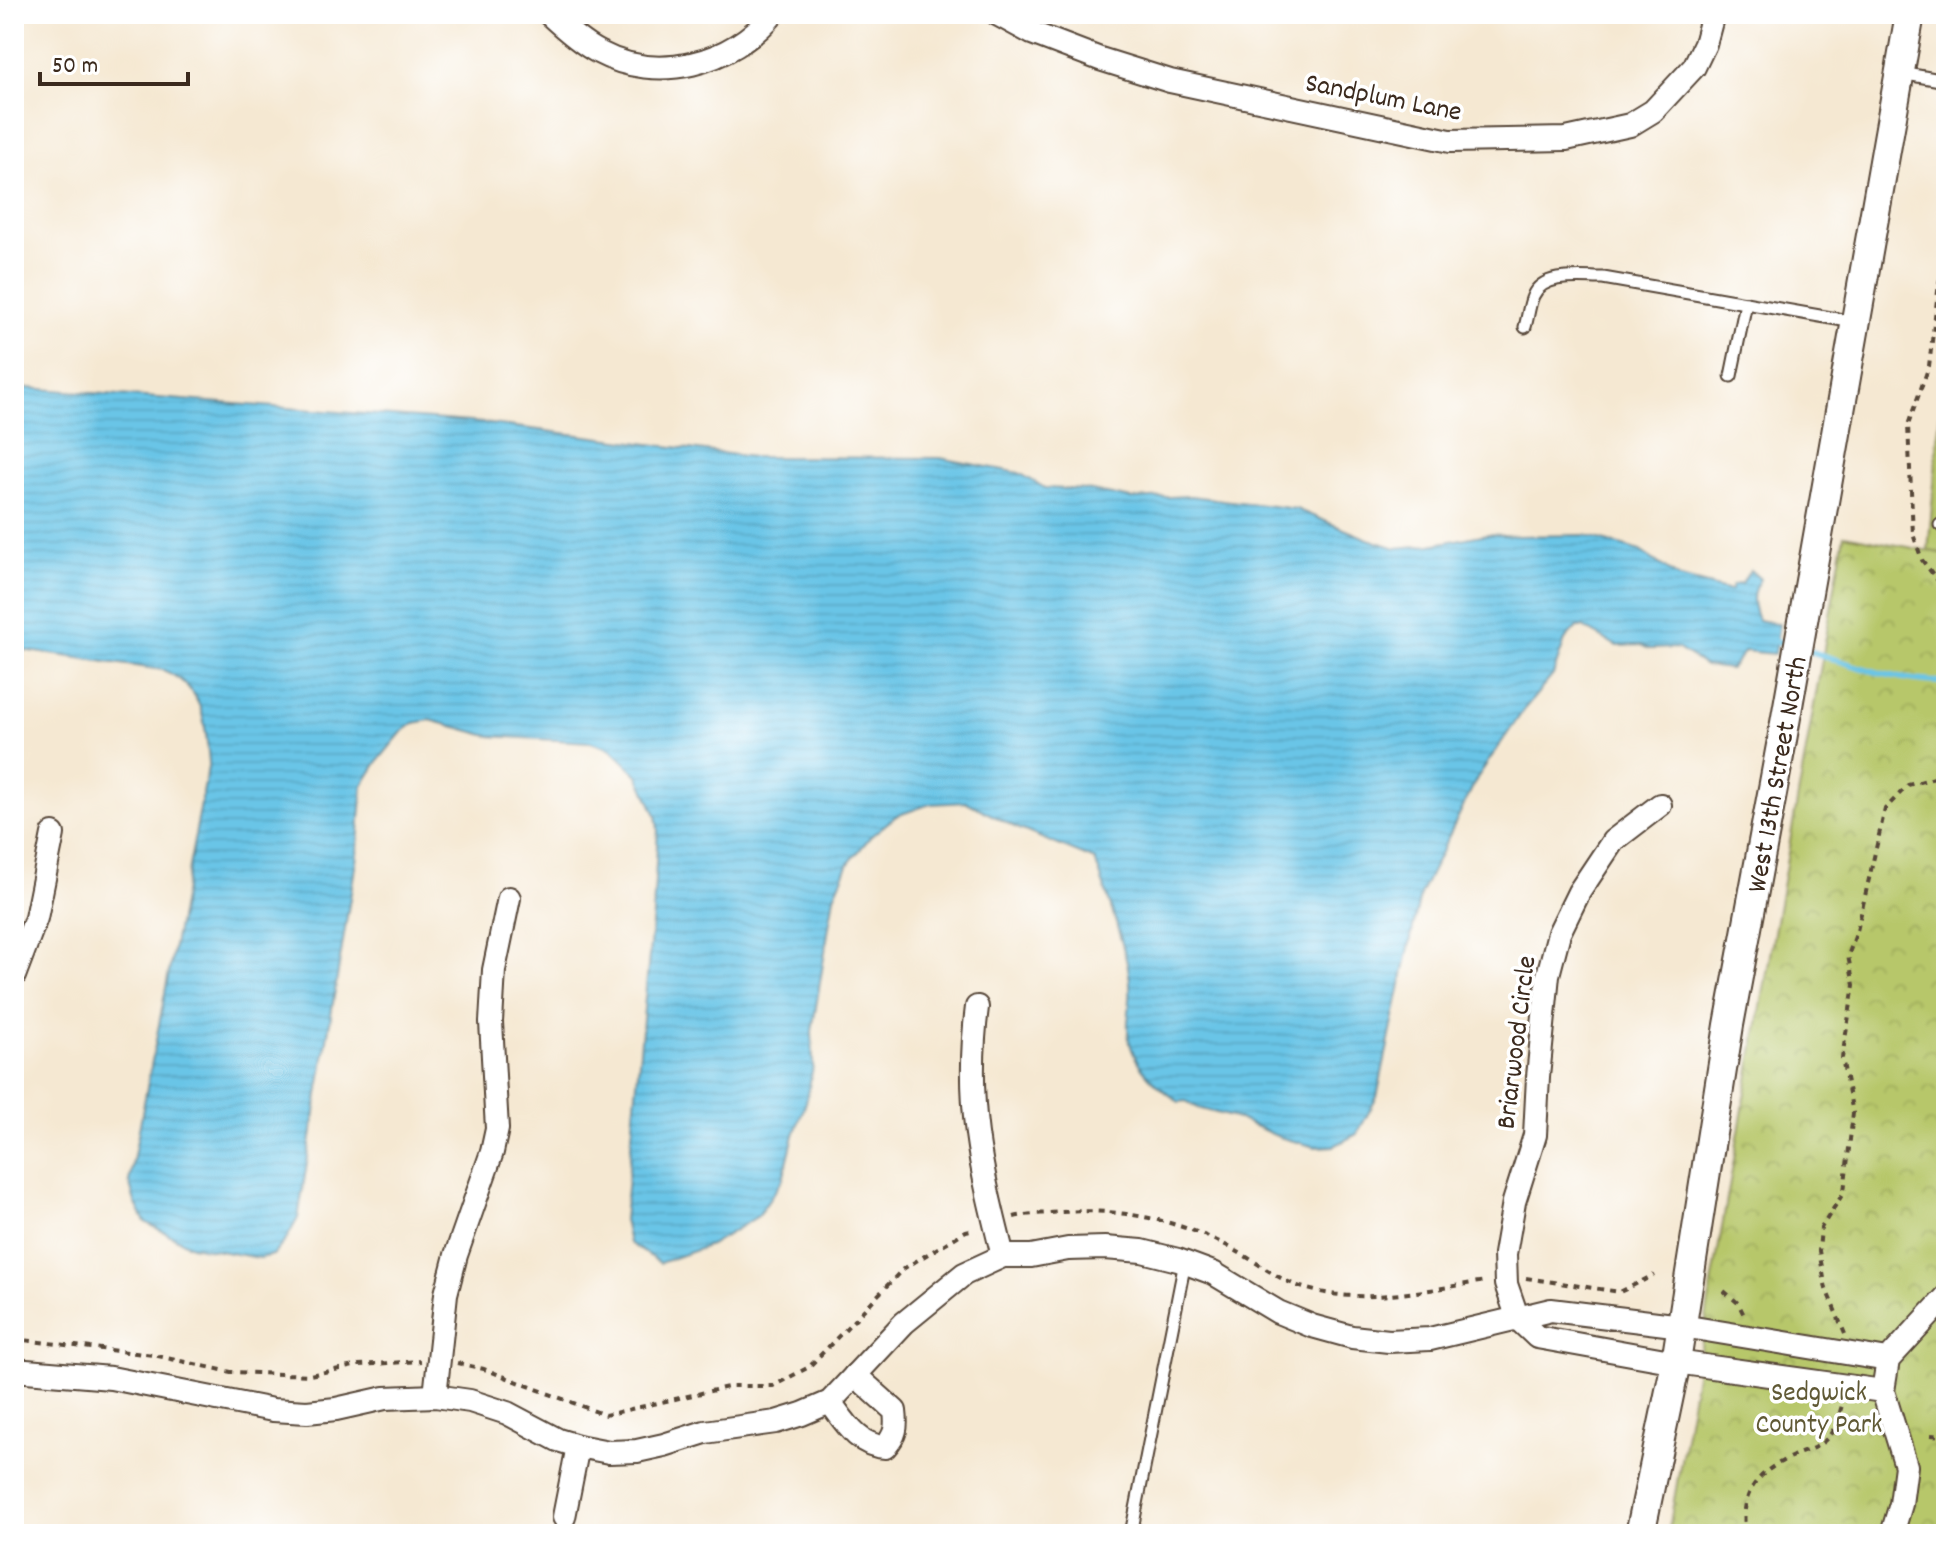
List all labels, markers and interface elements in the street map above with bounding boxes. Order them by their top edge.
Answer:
scale bar [40,36,188,86]
text: 50 m [52,50,98,84]
street label: Sandplum Lane [1301,65,1465,135]
street label: West 13th Street North [1739,654,1820,896]
street label: Briarwood Circle [1488,954,1549,1132]
park label: Sedgwick County Park [1755,1375,1883,1447]

